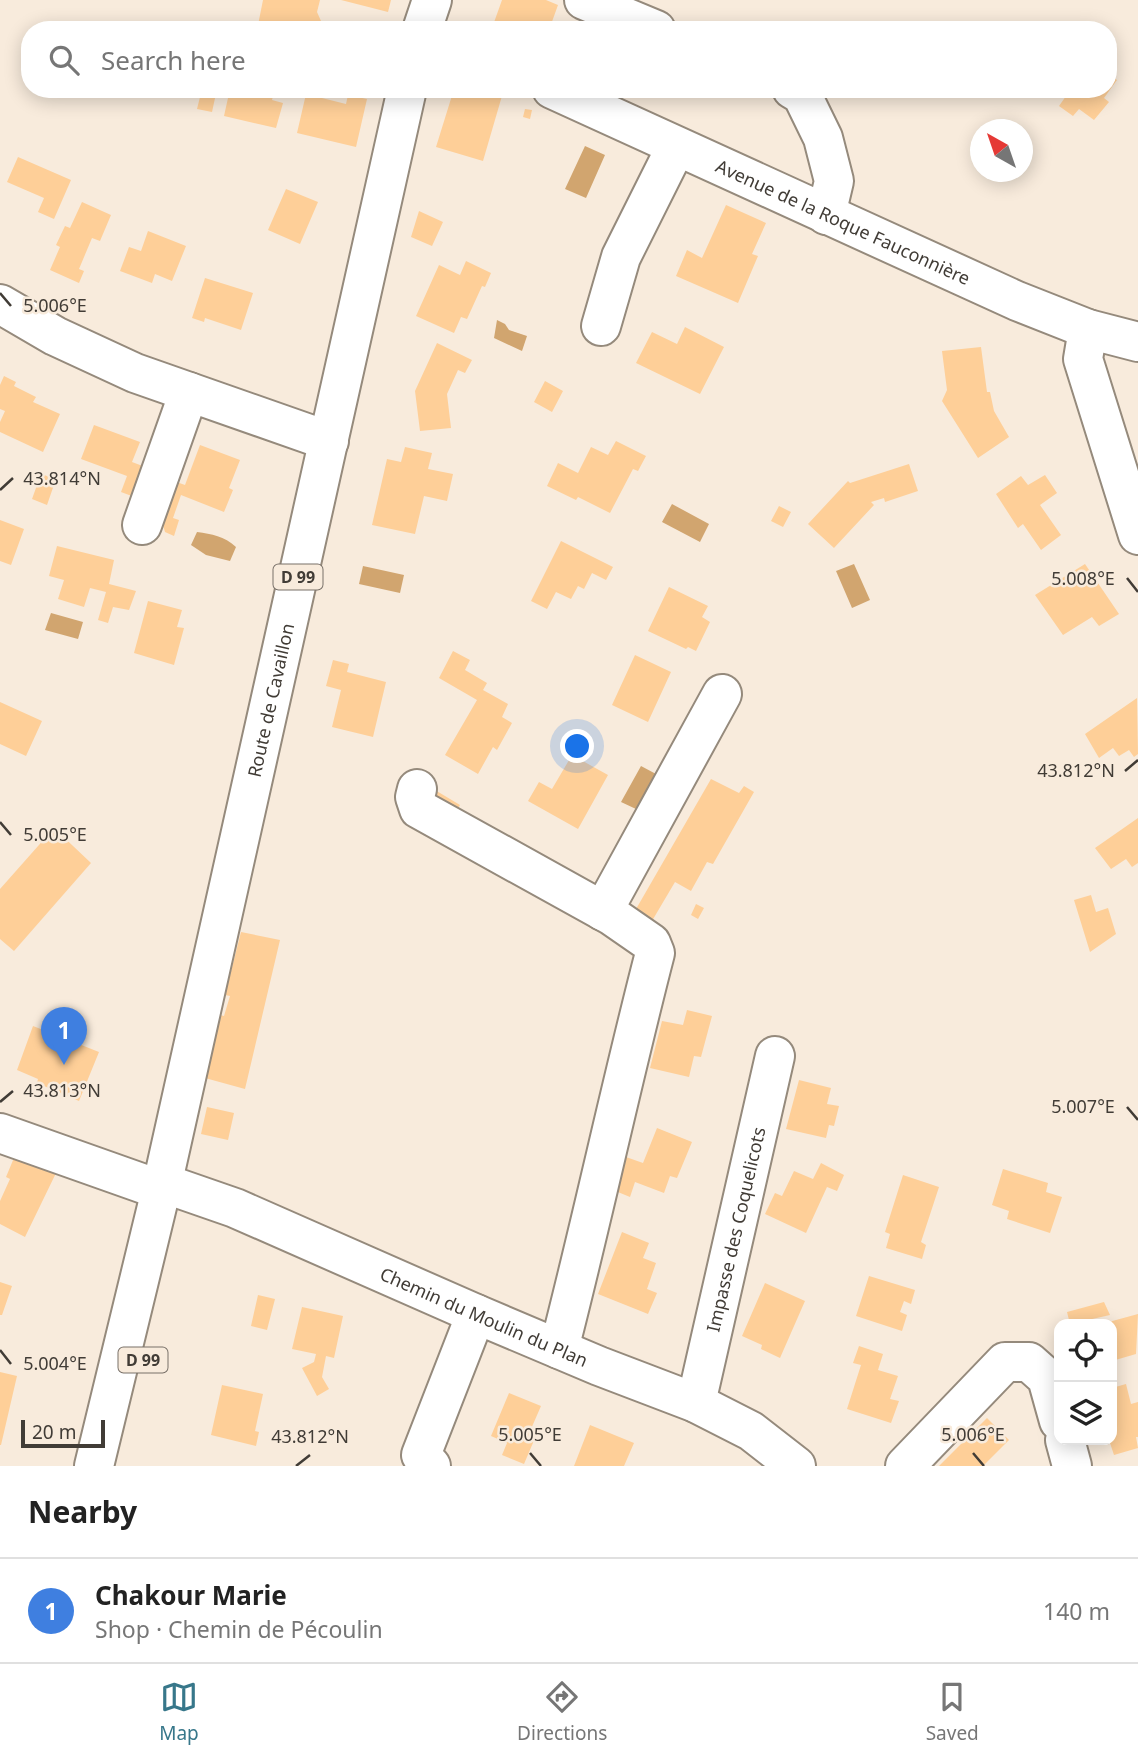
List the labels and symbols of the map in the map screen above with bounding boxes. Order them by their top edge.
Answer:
north arrow [970,119,1033,182]
street label: Avenue de la Roque Fauconnière [712,153,974,290]
text: 5.006°E [23,293,87,317]
text: 43.814°N [23,466,101,490]
road number: D 99 [274,564,322,590]
text: 5.008°E [1051,566,1115,590]
street label: Route de Cavaillon [242,621,299,779]
your location [560,729,594,763]
text: 43.812°N [1037,758,1115,782]
text: 5.005°E [23,822,87,846]
pin: 1 [41,1007,87,1065]
text: 43.813°N [23,1078,101,1102]
text: 5.007°E [1051,1094,1115,1118]
street label: Impasse des Coquelicots [701,1125,770,1334]
street label: Chemin du Moulin du Plan [376,1261,592,1372]
road number: D 99 [118,1348,168,1372]
text: 5.004°E [23,1351,87,1375]
scale bar [21,1417,105,1449]
text: 5.005°E [498,1422,562,1446]
text: 5.006°E [941,1422,1005,1446]
text: 43.812°N [271,1424,349,1448]

